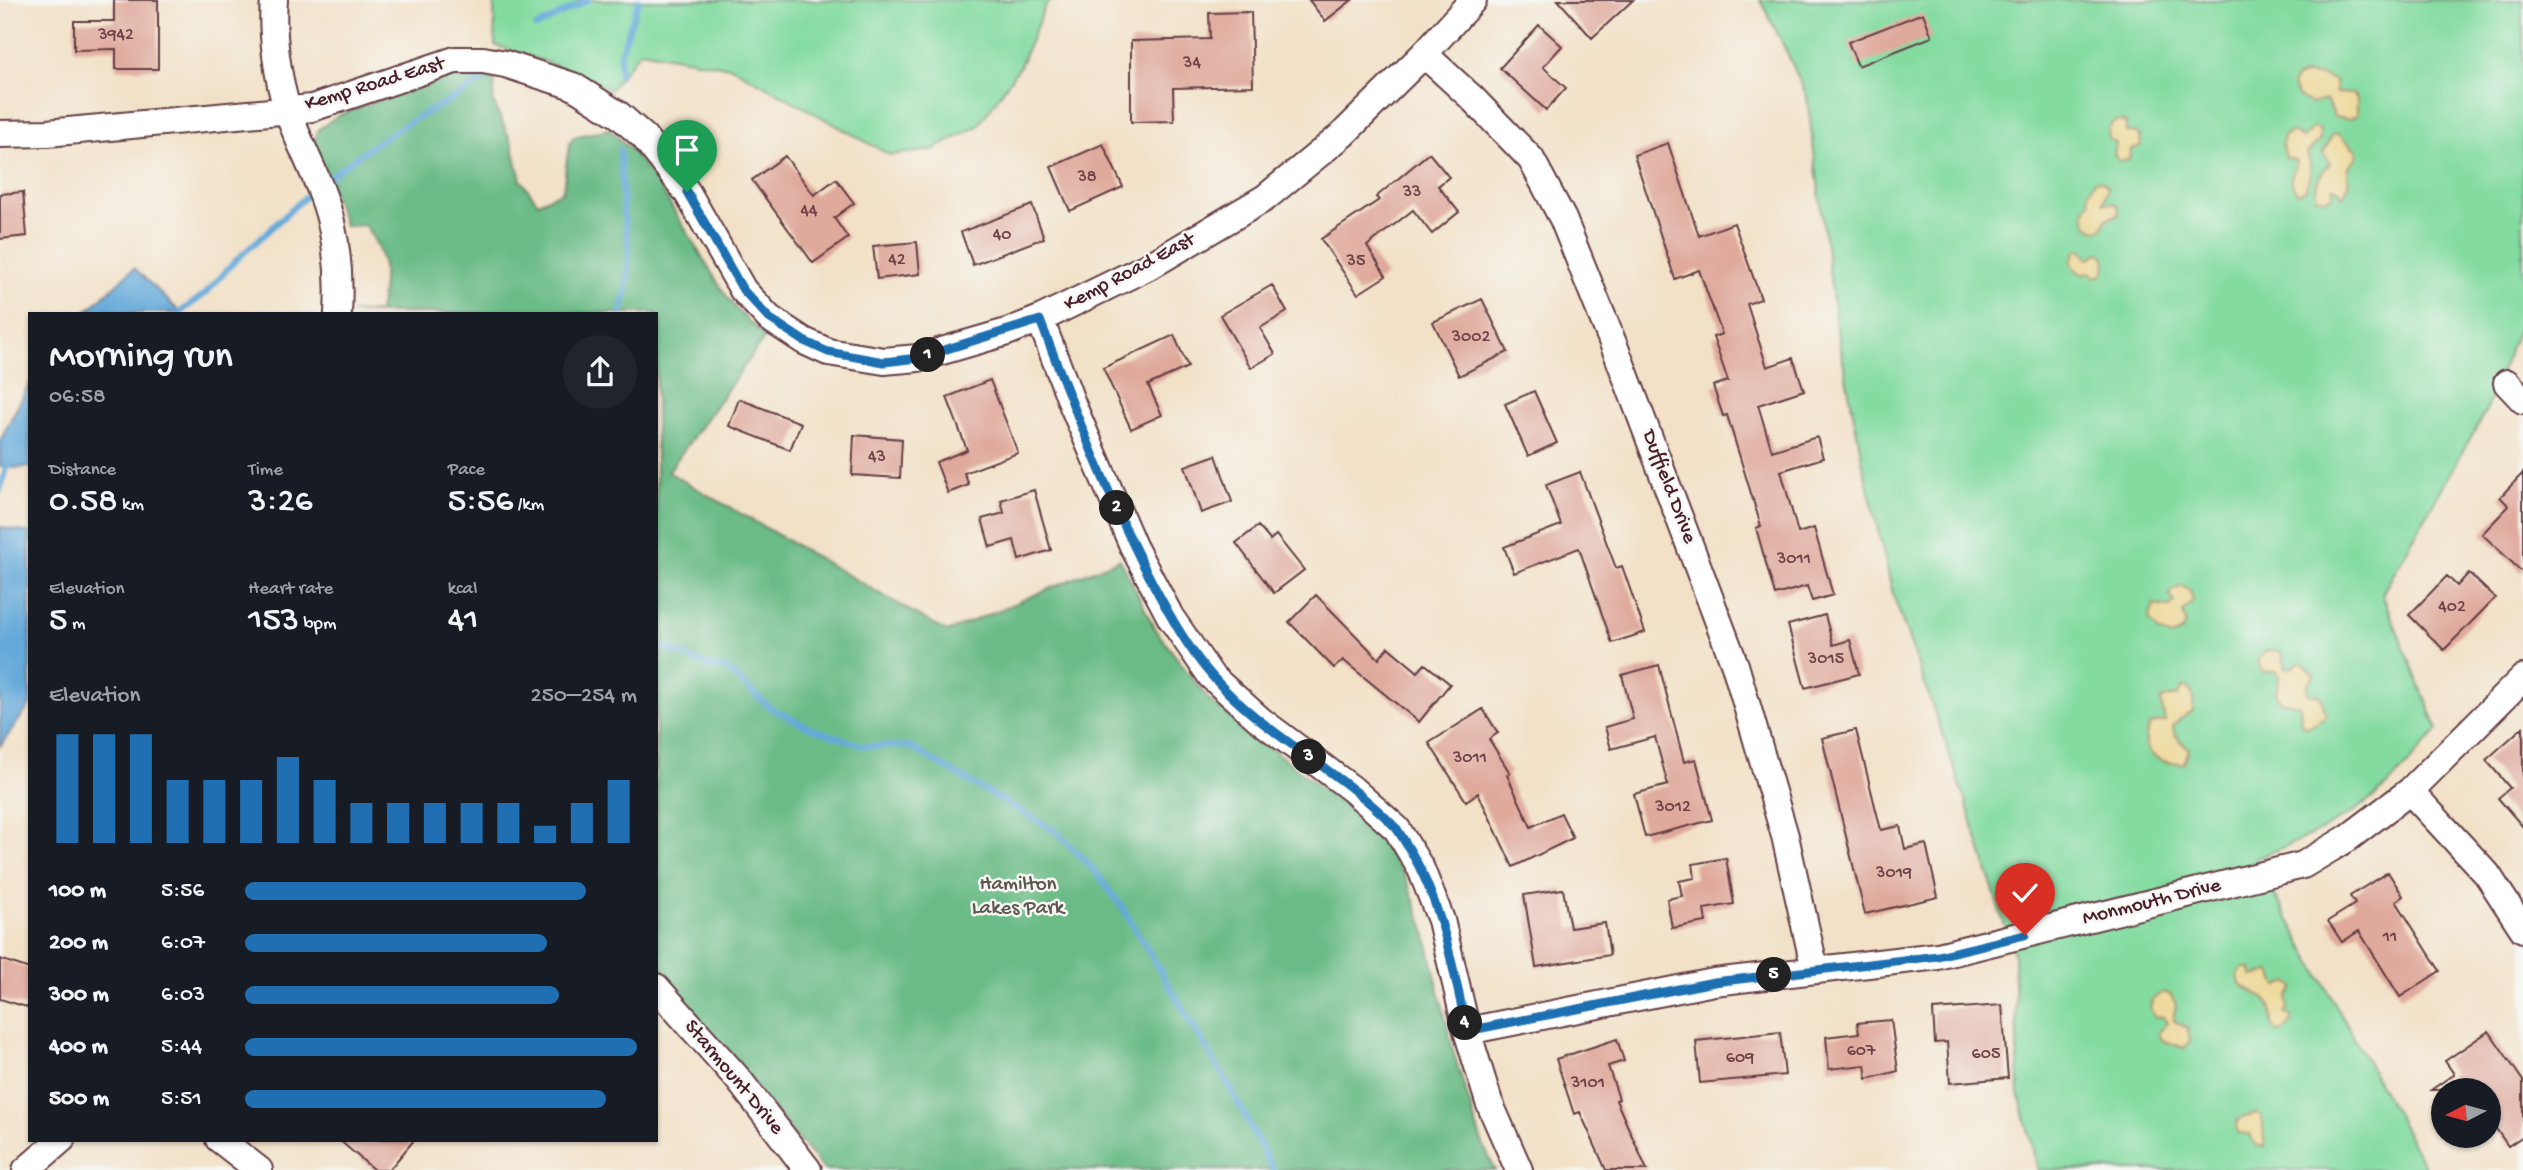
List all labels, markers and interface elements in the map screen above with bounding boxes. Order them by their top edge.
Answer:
house number: 3942 [97,25,134,46]
street label: Kemp Road East [302,51,450,118]
house number: 34 [1182,53,1201,74]
pin [657,120,717,192]
icon: arrive [668,131,706,169]
house number: 38 [1076,167,1097,188]
house number: 33 [1402,182,1421,203]
house number: 44 [800,201,818,222]
house number: 40 [993,225,1011,246]
street label: Kemp Road East [1060,227,1202,318]
house number: 42 [888,250,906,271]
house number: 35 [1346,251,1365,272]
house number: 3002 [1451,327,1490,348]
button: share [563,335,637,409]
text: Morning run [49,336,233,380]
pin: 1 [911,338,946,372]
text: 1 [924,343,931,366]
text: 06:58 [49,384,106,411]
street label: Duffield Drive [1634,425,1701,548]
house number: 43 [868,447,886,468]
text: Distance [49,459,116,482]
text: Time [248,459,283,482]
text: Pace [448,459,485,482]
text: 0.58 [49,482,117,523]
text: 3:26 [248,482,312,523]
text: 5:56 [448,482,513,523]
pin: 2 [1100,490,1134,526]
text: km [117,494,144,517]
text: /km [513,494,544,517]
text: 2 [1112,496,1121,519]
house number: 3011 [1776,549,1811,570]
text: Elevation [49,578,125,601]
text: Heart rate [248,578,333,601]
text: kcal [448,578,477,601]
house number: 402 [2438,597,2466,618]
text: 5 [49,601,67,642]
text: 153 [248,601,299,642]
text: 41 [448,601,478,642]
text: m [67,613,85,636]
text: bpm [299,613,336,636]
house number: 3015 [1807,649,1844,670]
text: Elevation [49,683,140,710]
text: 250–254 m [530,683,637,710]
pin: 3 [1292,740,1326,774]
text: 3 [1304,745,1313,768]
house number: 3011 [1452,748,1487,769]
house number: 3012 [1654,797,1691,818]
house number: 3019 [1875,863,1912,884]
pin [1995,863,2055,935]
park label: Hamilton Lakes Park [972,873,1067,922]
street label: Monmouth Drive [2080,873,2225,932]
icon: check [2006,874,2044,912]
text: 100 m [49,878,106,905]
text: 5:56 [161,878,204,905]
house number: 11 [2382,927,2397,948]
text: 200 m [49,930,108,957]
text: 6:07 [161,930,205,957]
pin: 5 [1756,958,1792,992]
text: 5 [1769,963,1779,986]
text: 300 m [49,982,109,1009]
text: 6:03 [161,982,205,1009]
pin: 4 [1448,1006,1482,1040]
text: 4 [1460,1011,1469,1034]
street label: Starmount Drive [678,1015,789,1141]
text: 400 m [49,1034,108,1061]
text: 5:44 [161,1034,202,1061]
house number: 607 [1847,1041,1876,1062]
house number: 605 [1972,1044,2000,1065]
house number: 609 [1726,1048,1754,1069]
house number: 3101 [1570,1073,1605,1094]
north arrow [2431,1078,2501,1148]
map controls [2431,1078,2501,1148]
text: 500 m [49,1086,109,1113]
text: 5:51 [161,1086,202,1113]

